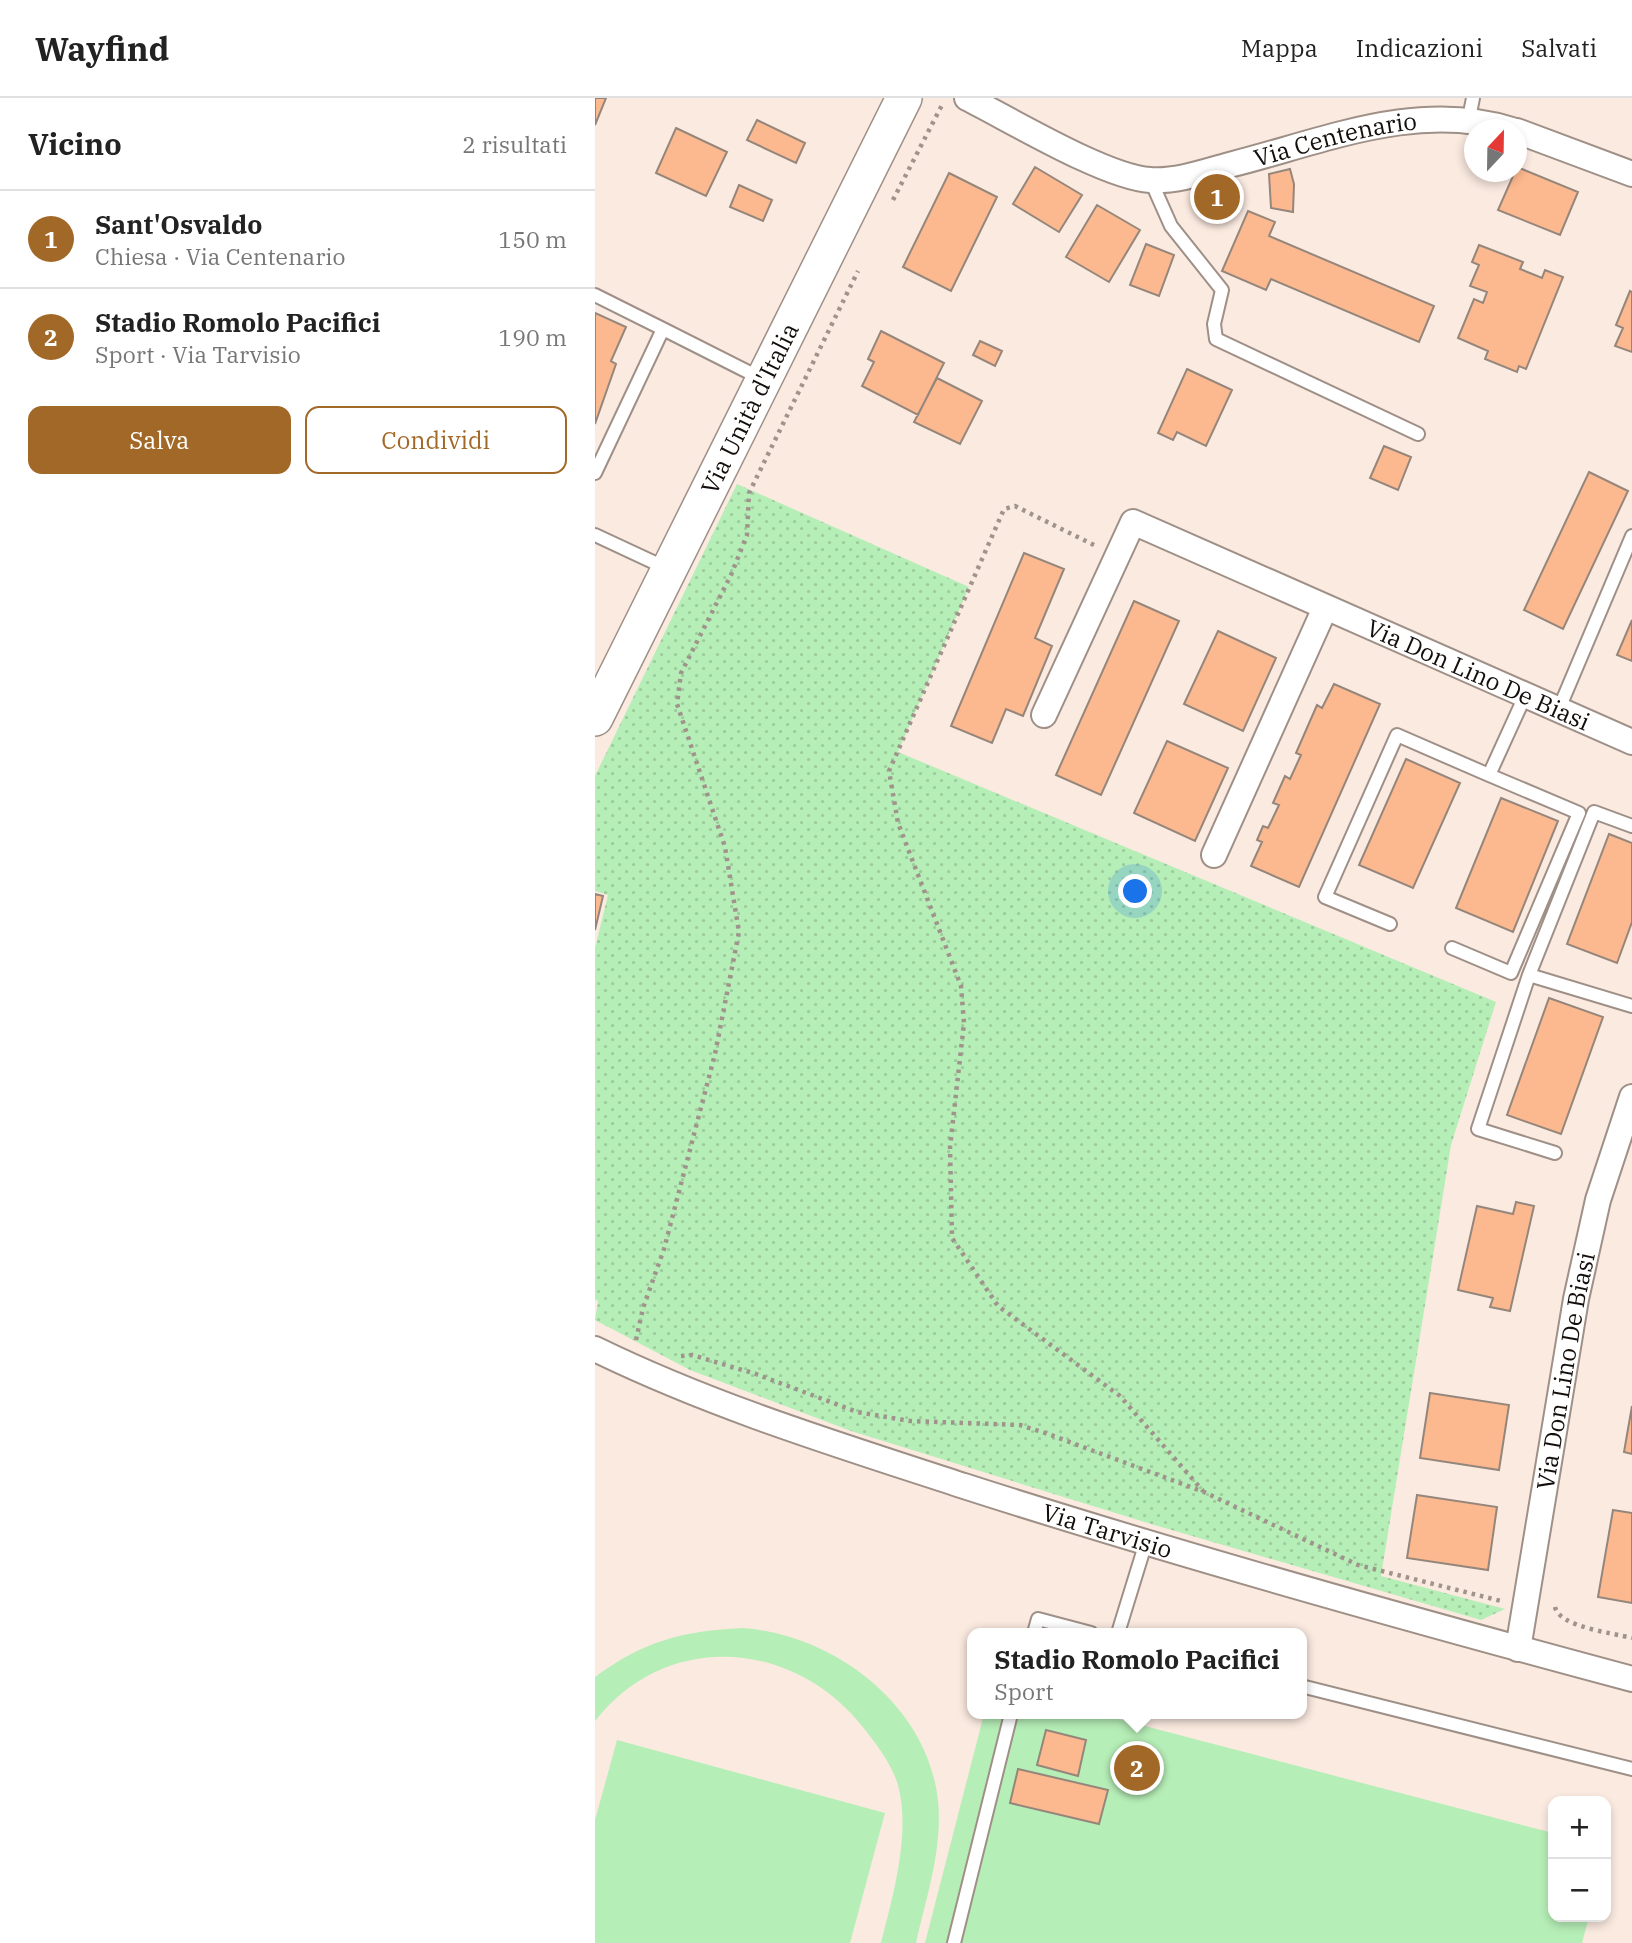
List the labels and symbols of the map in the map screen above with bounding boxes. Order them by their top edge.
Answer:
street label: Via Centenario [1250,105,1418,174]
north arrow [1464,119,1527,182]
pin: 1 [1194,171,1240,223]
street label: Via Unità d'Italia [693,317,805,499]
street label: Via Don Lino De Biasi [1362,611,1595,738]
your location [1118,874,1152,908]
street label: Via Don Lino De Biasi [1529,1249,1602,1492]
street label: Via Tarvisio [1038,1496,1176,1565]
pin: 2 [1114,1742,1160,1794]

